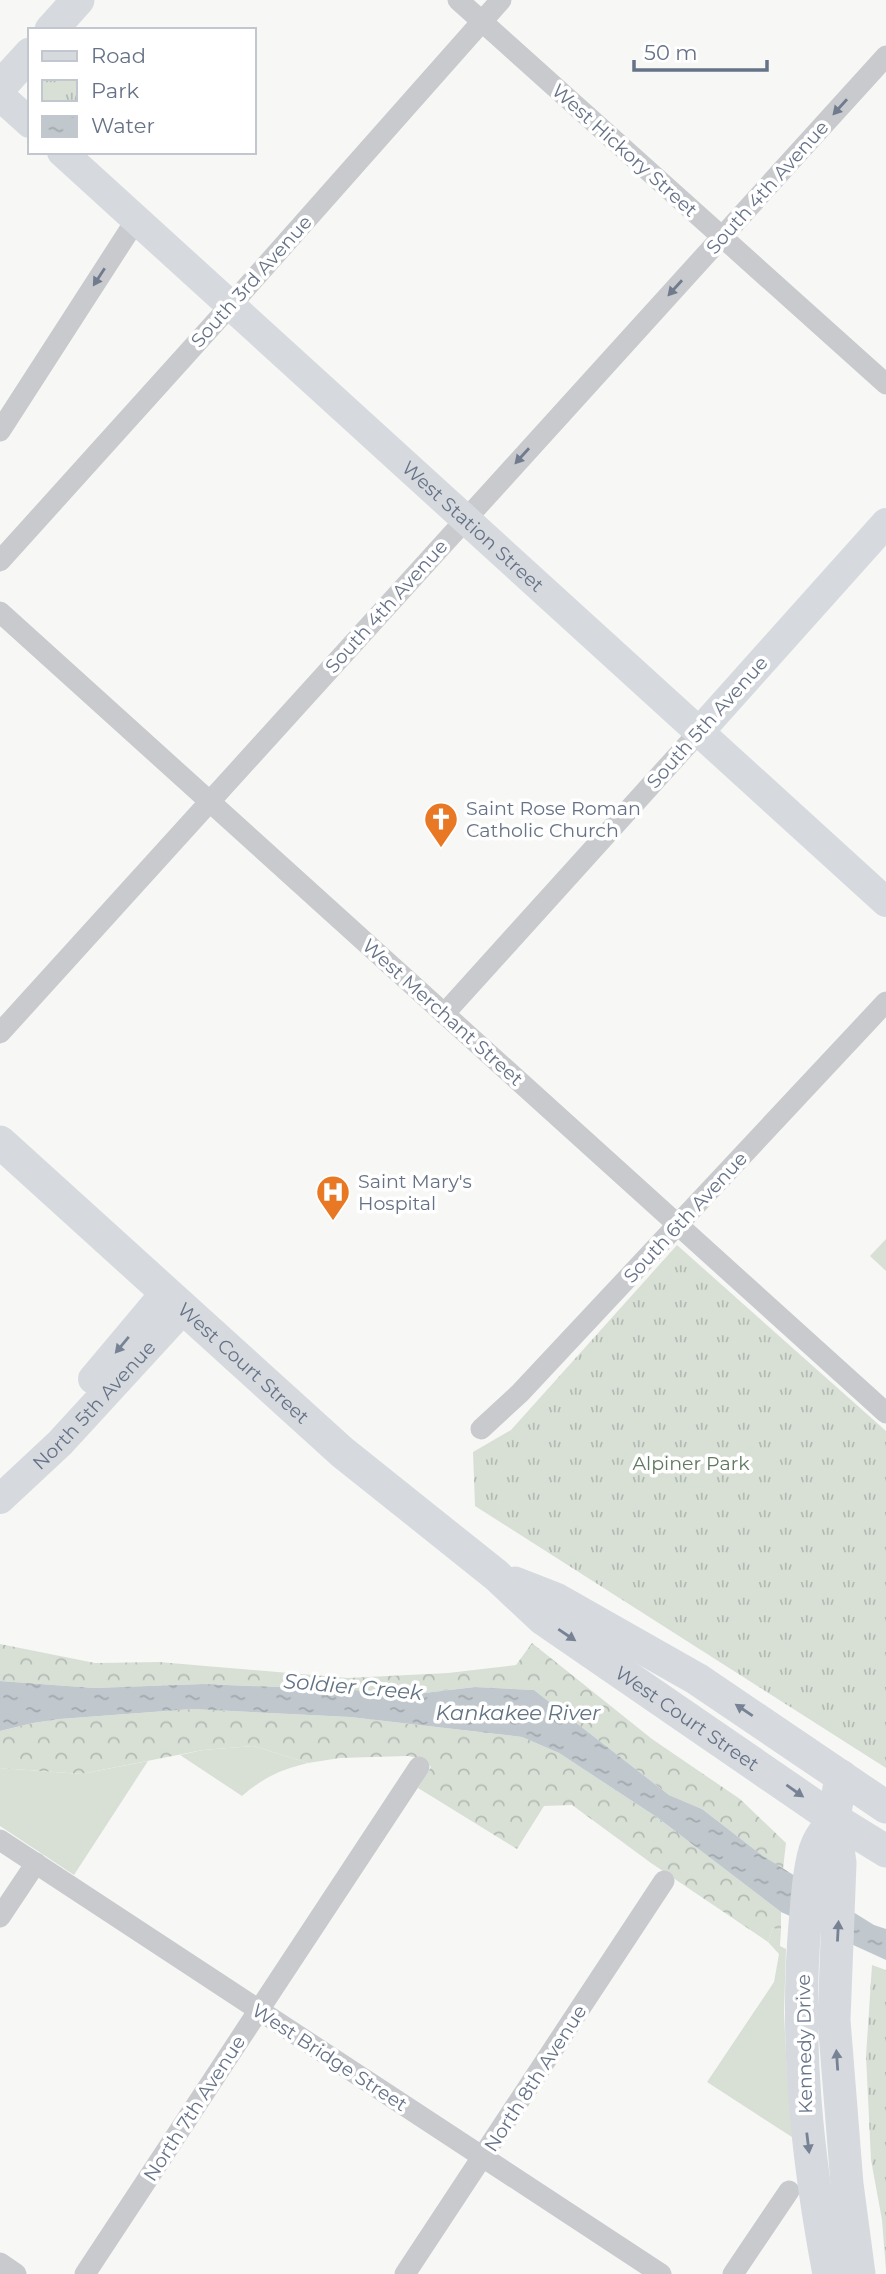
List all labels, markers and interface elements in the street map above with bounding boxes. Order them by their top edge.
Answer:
legend [28,28,256,154]
scale bar [634,28,767,72]
text: 50 m [644,40,698,65]
text: Road [91,43,146,68]
text: Park [91,78,139,103]
street label: West Hickory Street [547,79,702,222]
one-way arrow [832,98,848,116]
text: Water [91,113,155,138]
street label: South 4th Avenue [701,116,833,259]
street label: South 3rd Avenue [186,211,317,352]
one-way arrow [92,267,105,287]
one-way arrow [667,279,683,297]
one-way arrow [514,447,530,465]
street label: West Station Street [397,456,549,597]
street label: South 4th Avenue [320,535,452,678]
street label: South 5th Avenue [642,652,773,793]
place label: Saint Rose Roman Catholic Church [466,797,641,842]
church icon: Saint Rose Roman Catholic Church [422,800,460,849]
street label: West Merchant Street [358,934,528,1091]
street label: South 6th Avenue [619,1147,752,1288]
place label: Saint Mary's Hospital [358,1170,472,1215]
hospital icon: Saint Mary's Hospital [314,1173,352,1222]
street label: West Court Street [173,1298,314,1429]
street label: North 5th Avenue [28,1336,160,1475]
one-way arrow [115,1336,130,1353]
park label: Alpiner Park [632,1452,750,1475]
one-way arrow [558,1628,576,1642]
street label: West Court Street [611,1661,763,1776]
water label: Soldier Creek [283,1668,425,1705]
water label: Kankakee River [435,1700,601,1725]
one-way arrow [734,1704,753,1717]
one-way arrow [786,1784,804,1798]
one-way arrow [833,1920,844,1942]
street label: Kennedy Drive [792,1974,817,2114]
street label: West Bridge Street [248,1999,412,2116]
street label: North 8th Avenue [479,2001,591,2156]
street label: North 7th Avenue [139,2031,250,2185]
one-way arrow [831,2049,842,2071]
one-way arrow [802,2132,813,2154]

